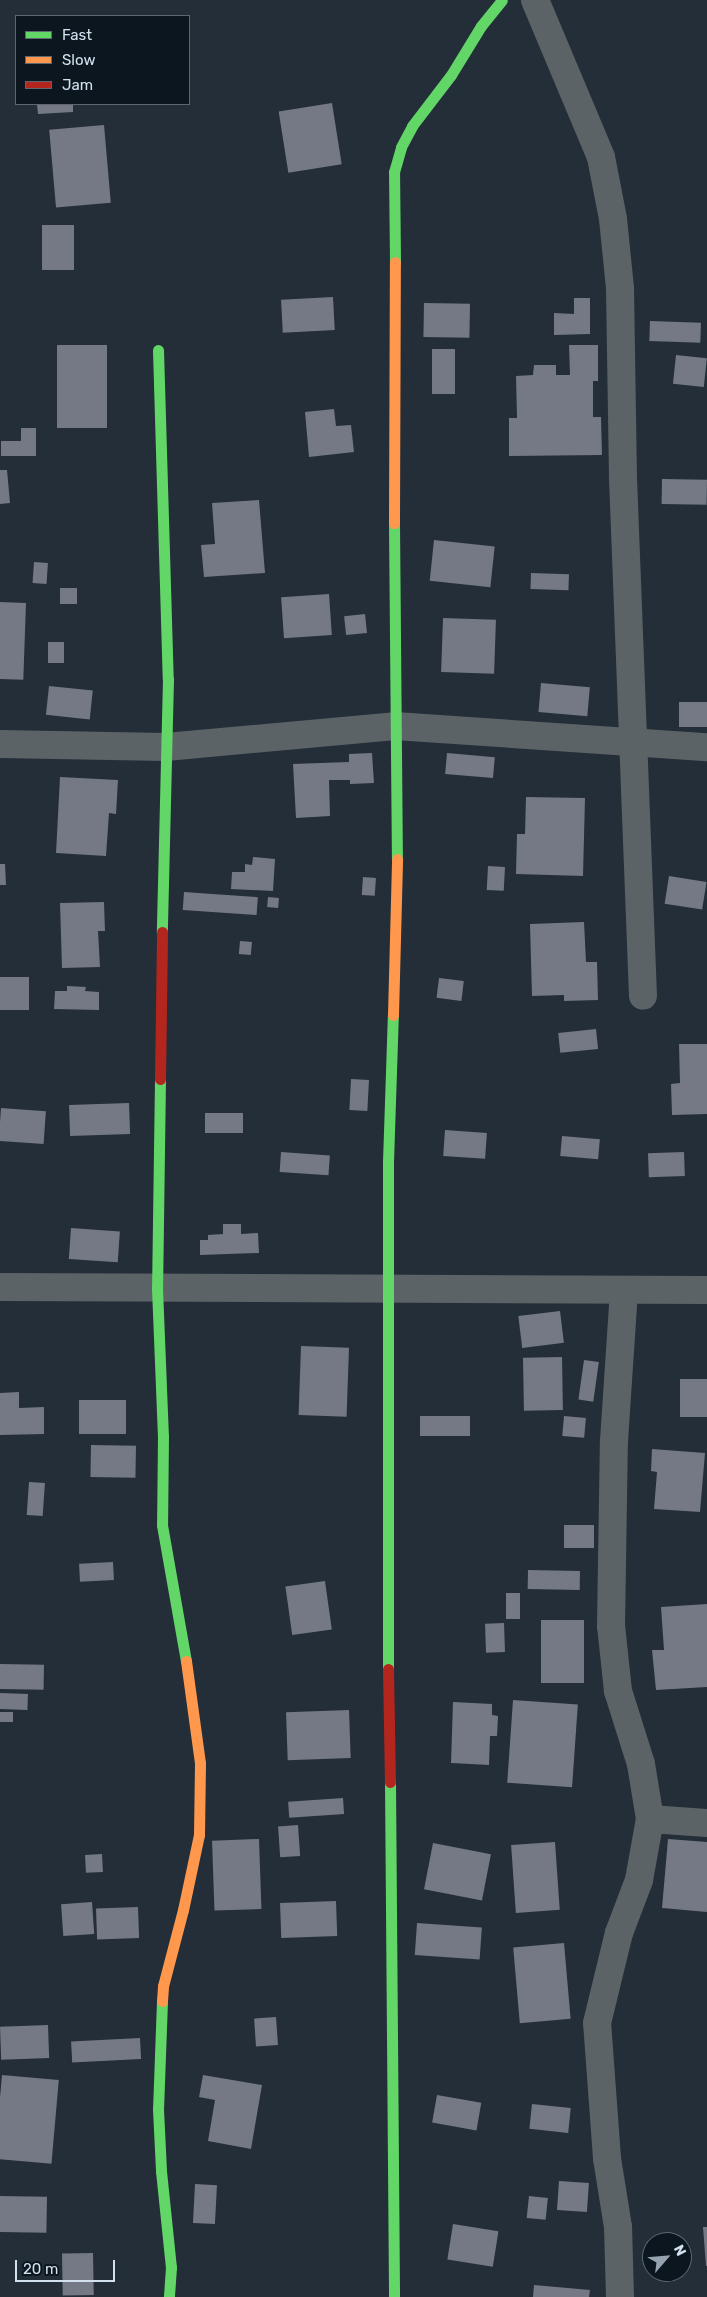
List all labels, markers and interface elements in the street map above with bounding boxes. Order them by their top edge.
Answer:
legend [15,15,190,105]
text: Fast [62,26,92,44]
text: Slow [62,51,95,69]
text: Jam [62,76,93,94]
north arrow [642,2232,692,2282]
text: N [670,2242,690,2259]
scale bar [18,2250,118,2282]
text: 20 m [23,2260,58,2278]

